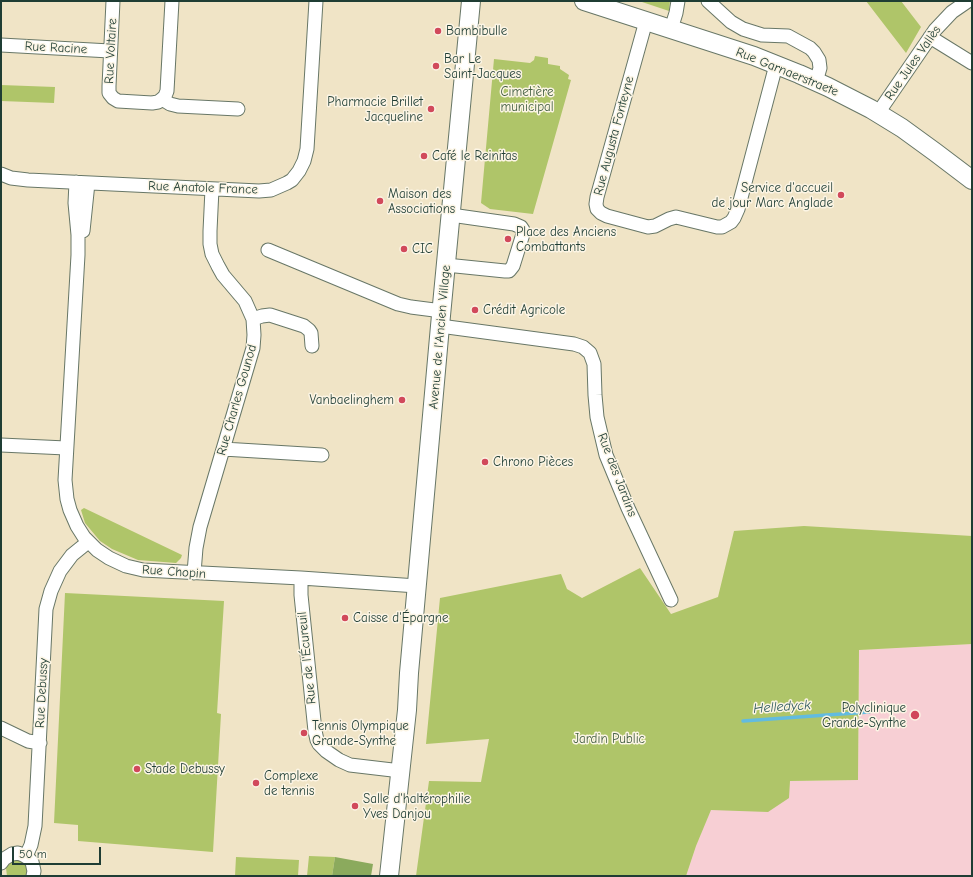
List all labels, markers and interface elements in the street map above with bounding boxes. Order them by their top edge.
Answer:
street label: Rue Voltaire [101,18,121,84]
place label: Bambibulle [446,23,507,39]
street label: Rue Jules Vallès [882,23,944,103]
marker: Bambibulle [433,26,443,36]
street label: Rue Racine [24,39,88,57]
street label: Rue Garnaerstraete [733,44,841,100]
place label: Bar Le Saint-Jacques [444,51,521,82]
marker: Bar Le Saint-Jacques [431,61,441,71]
street label: Rue Augusta Fonteyne [591,75,637,197]
park label: Cimetière municipal [500,84,554,115]
place label: Pharmacie Brillet Jacqueline [327,94,423,125]
marker: Pharmacie Brillet Jacqueline [426,104,436,114]
place label: Café le Reinitas [432,148,517,164]
marker: Café le Reinitas [419,151,429,161]
street label: Rue Anatole France [148,178,258,198]
place label: Service d'accueil de jour Marc Anglade [712,180,833,211]
place label: Maison des Associations [388,186,455,217]
marker: Service d'accueil de jour Marc Anglade [836,190,846,200]
marker: Maison des Associations [375,196,385,206]
place label: Place des Anciens Combattants [516,224,616,255]
marker: Place des Anciens Combattants [503,234,513,244]
place label: CIC [412,241,433,257]
marker: CIC [399,244,409,254]
street label: Avenue de l'Ancien Village [426,264,454,410]
place label: Crédit Agricole [483,302,565,318]
marker: Crédit Agricole [470,305,480,315]
street label: Rue Charles Gounod [214,343,260,457]
place label: Vanbaelinghem [310,392,394,408]
marker: Vanbaelinghem [397,395,407,405]
street label: Rue des Jardins [594,431,640,519]
place label: Chrono Pièces [493,454,573,470]
marker: Chrono Pièces [480,457,490,467]
street label: Rue Chopin [141,562,207,582]
place label: Caisse d'Épargne [353,610,449,626]
street label: Rue de l'Écureuil [294,611,320,705]
marker: Caisse d'Épargne [340,613,350,623]
street label: Rue Debussy [32,658,52,728]
water label: Helledyck [753,697,811,717]
place label: Polyclinique Grande-Synthe [822,700,906,731]
marker: Polyclinique Grande-Synthe [909,709,921,721]
place label: Tennis Olympique Grande-Synthe [312,718,409,749]
marker: Tennis Olympique Grande-Synthe [299,728,309,738]
park label: Jardin Public [573,731,645,747]
place label: Stade Debussy [145,761,225,777]
marker: Stade Debussy [132,764,142,774]
place label: Complexe de tennis [264,768,318,799]
marker: Complexe de tennis [251,778,261,788]
place label: Salle d'haltérophilie Yves Danjou [363,791,470,822]
marker: Salle d'haltérophilie Yves Danjou [350,801,360,811]
scale bar [14,839,103,865]
text: 50 m [19,847,47,861]

